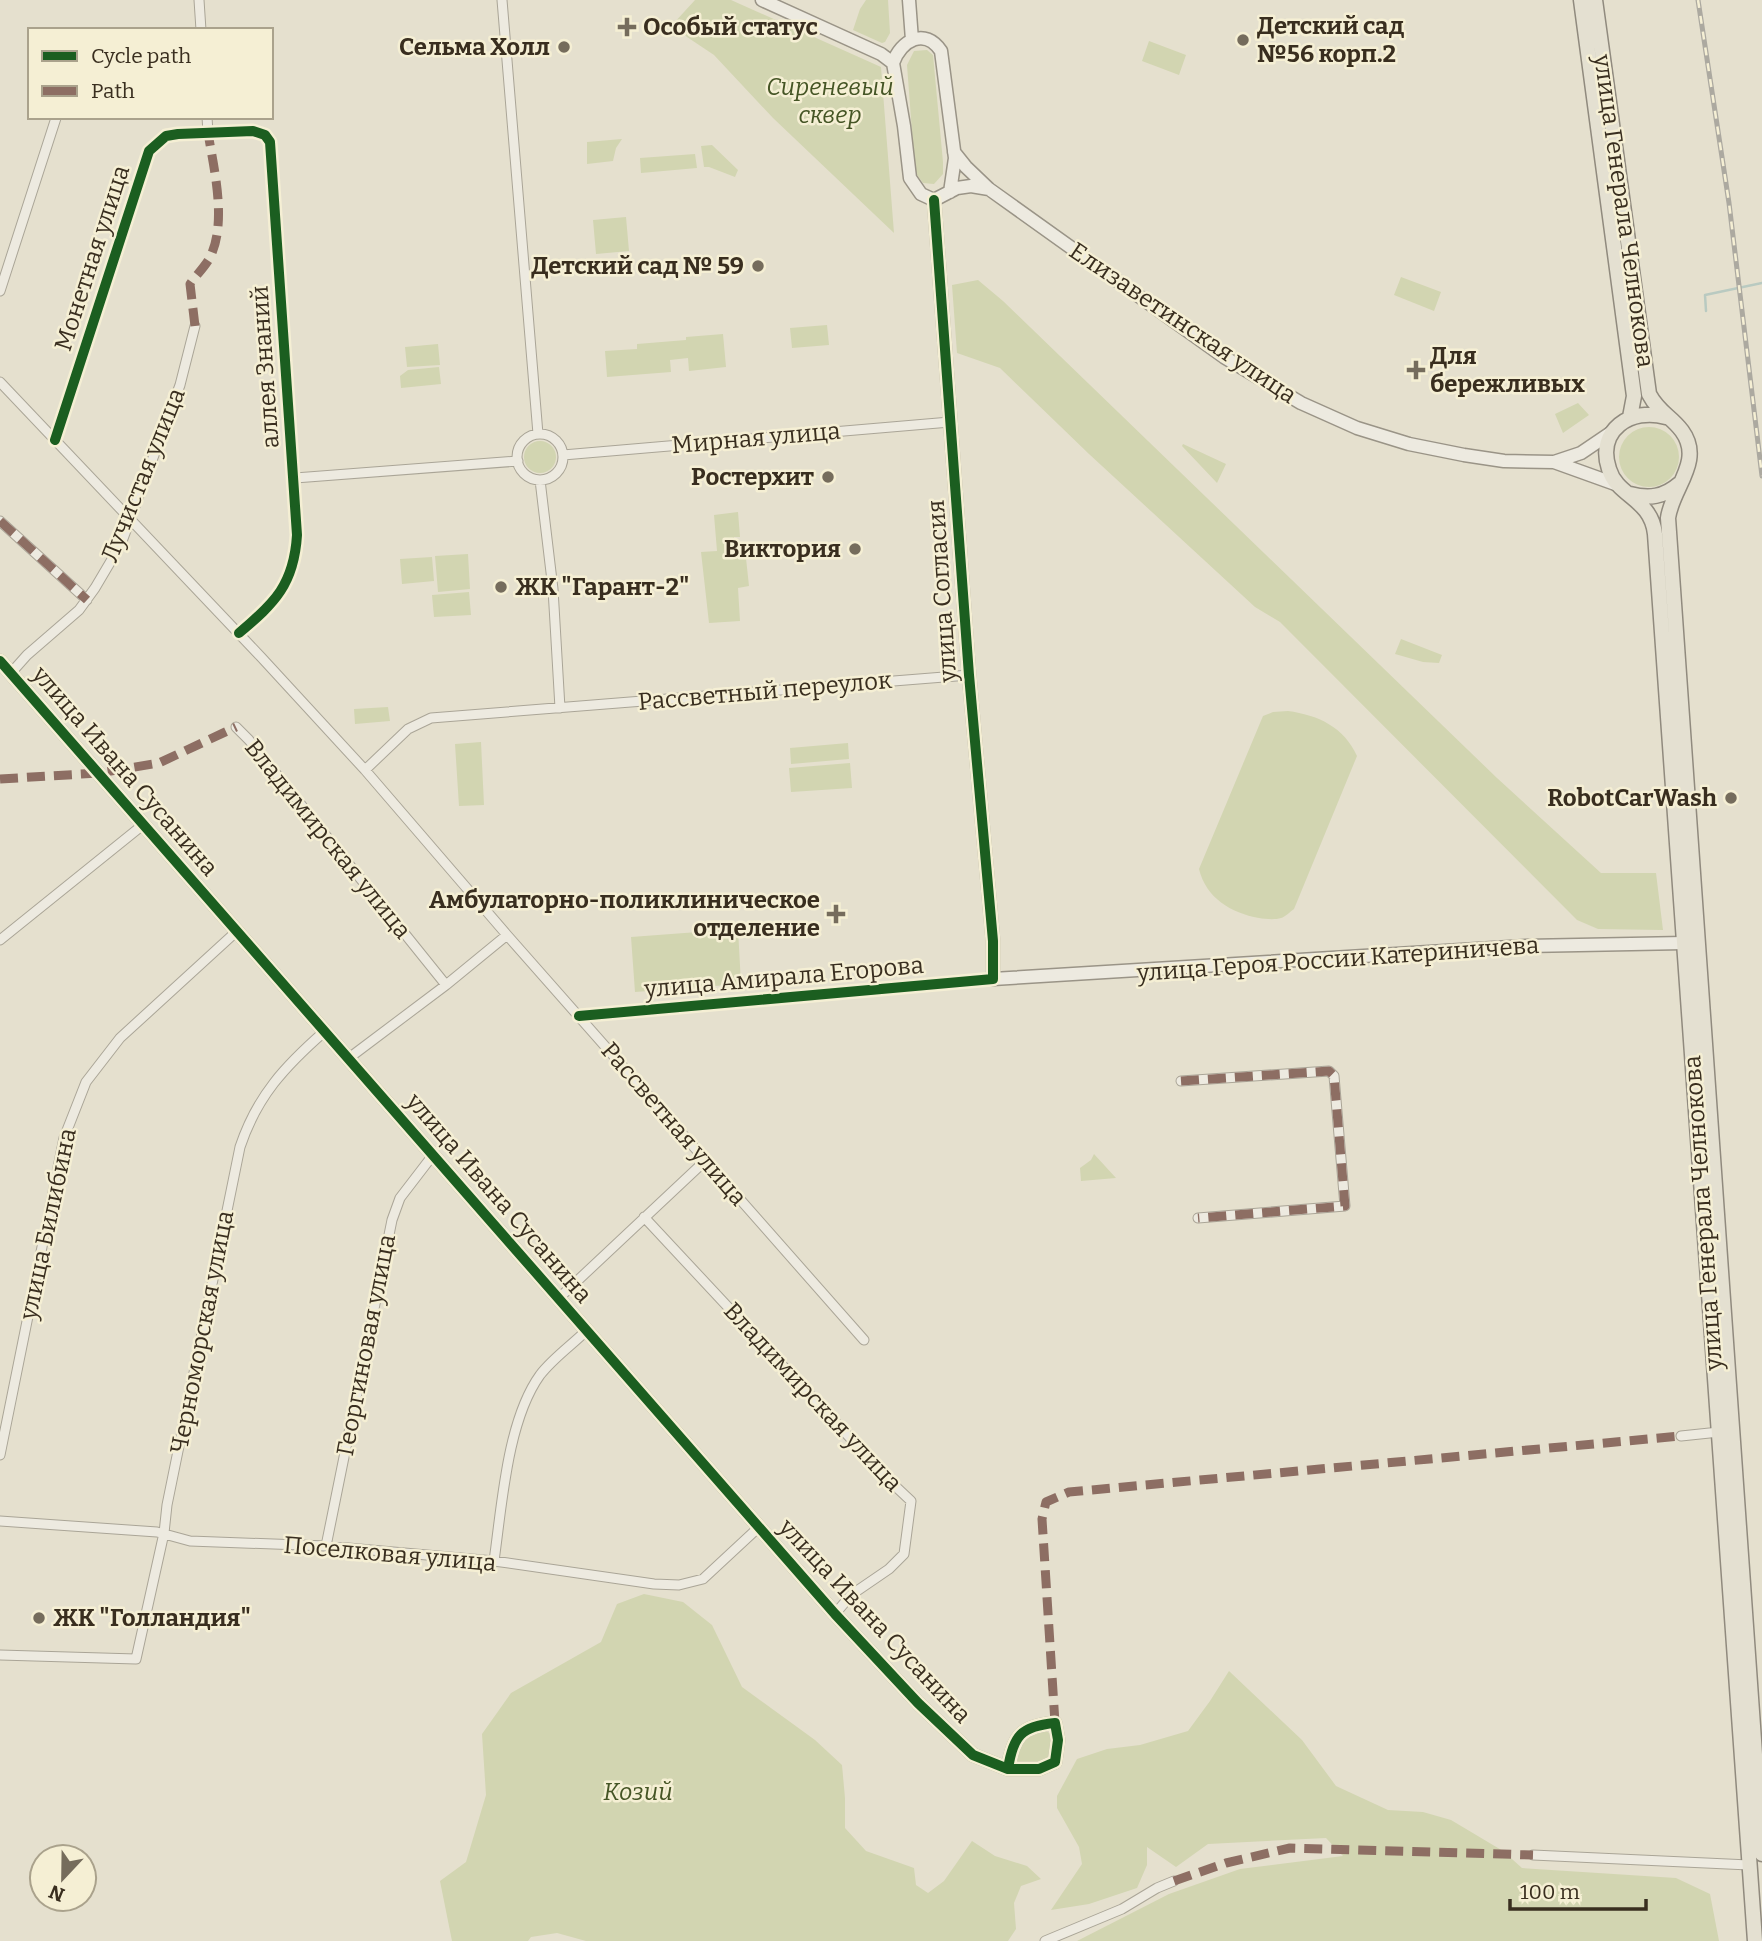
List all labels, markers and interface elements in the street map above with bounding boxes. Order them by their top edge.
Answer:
place label: Детский сад №56 корп.2 [1257,12,1405,68]
place label: Особый статус [643,13,818,41]
marker: Особый статус [617,17,637,37]
legend [28,28,273,119]
marker: Детский сад №56 корп.2 [1235,32,1251,48]
place label: Сельма Холл [399,33,550,61]
marker: Сельма Холл [556,39,572,55]
text: Cycle path [91,43,191,69]
street label: улица Генерала Челнокова [1588,52,1660,369]
park label: Сиреневый сквер [766,73,894,129]
text: Path [91,78,135,104]
street label: Монетная улица [49,162,135,354]
street label: Елизаветинская улица [1064,237,1302,409]
place label: Детский сад № 59 [531,252,744,280]
marker: Детский сад № 59 [750,258,766,274]
street label: аллея Знаний [245,285,285,449]
place label: Для бережливых [1430,342,1585,398]
marker: Для бережливых [1408,362,1424,378]
street label: Лучистая улица [95,384,191,566]
street label: Мирная улица [670,417,842,459]
place label: Ростерхит [691,463,814,491]
marker: Ростерхит [820,469,836,485]
street label: улица Согласия [922,499,962,684]
place label: Виктория [724,535,841,563]
marker: Виктория [847,541,863,557]
place label: ЖК "Гарант-2" [515,573,689,601]
marker: ЖК "Гарант-2" [493,579,509,595]
street label: улица Ивана Сусанина [26,660,224,882]
street label: Рассветный переулок [637,666,893,716]
street label: Владимирская улица [239,734,417,944]
place label: RobotCarWash [1547,784,1717,812]
marker: RobotCarWash [1723,790,1739,806]
place label: Амбулаторно-поликлиническое отделение [429,886,820,942]
marker: Амбулаторно-поликлиническое отделение [826,904,846,924]
street label: улица Героя России Катериничева [1135,931,1540,987]
street label: улица Амирала Егорова [642,951,925,1003]
street label: Рассветная улица [595,1037,753,1211]
street label: улица Генерала Челнокова [1678,1055,1728,1372]
street label: улица Ивана Сусанина [400,1087,598,1309]
street label: улица Билибина [14,1126,82,1323]
street label: Черноморская улица [165,1208,239,1456]
street label: Георгиновая улица [331,1232,401,1458]
street label: Владимирская улица [718,1297,908,1497]
street label: улица Ивана Сусанина [773,1513,977,1729]
street label: Поселковая улица [282,1531,498,1577]
place label: ЖК "Голландия" [53,1604,251,1632]
marker: ЖК "Голландия" [31,1610,47,1626]
park label: Козий [603,1778,673,1806]
north arrow [28,1843,98,1913]
scale bar [1510,1868,1646,1912]
text: 100 m [1520,1879,1580,1905]
text: N [45,1880,68,1907]

